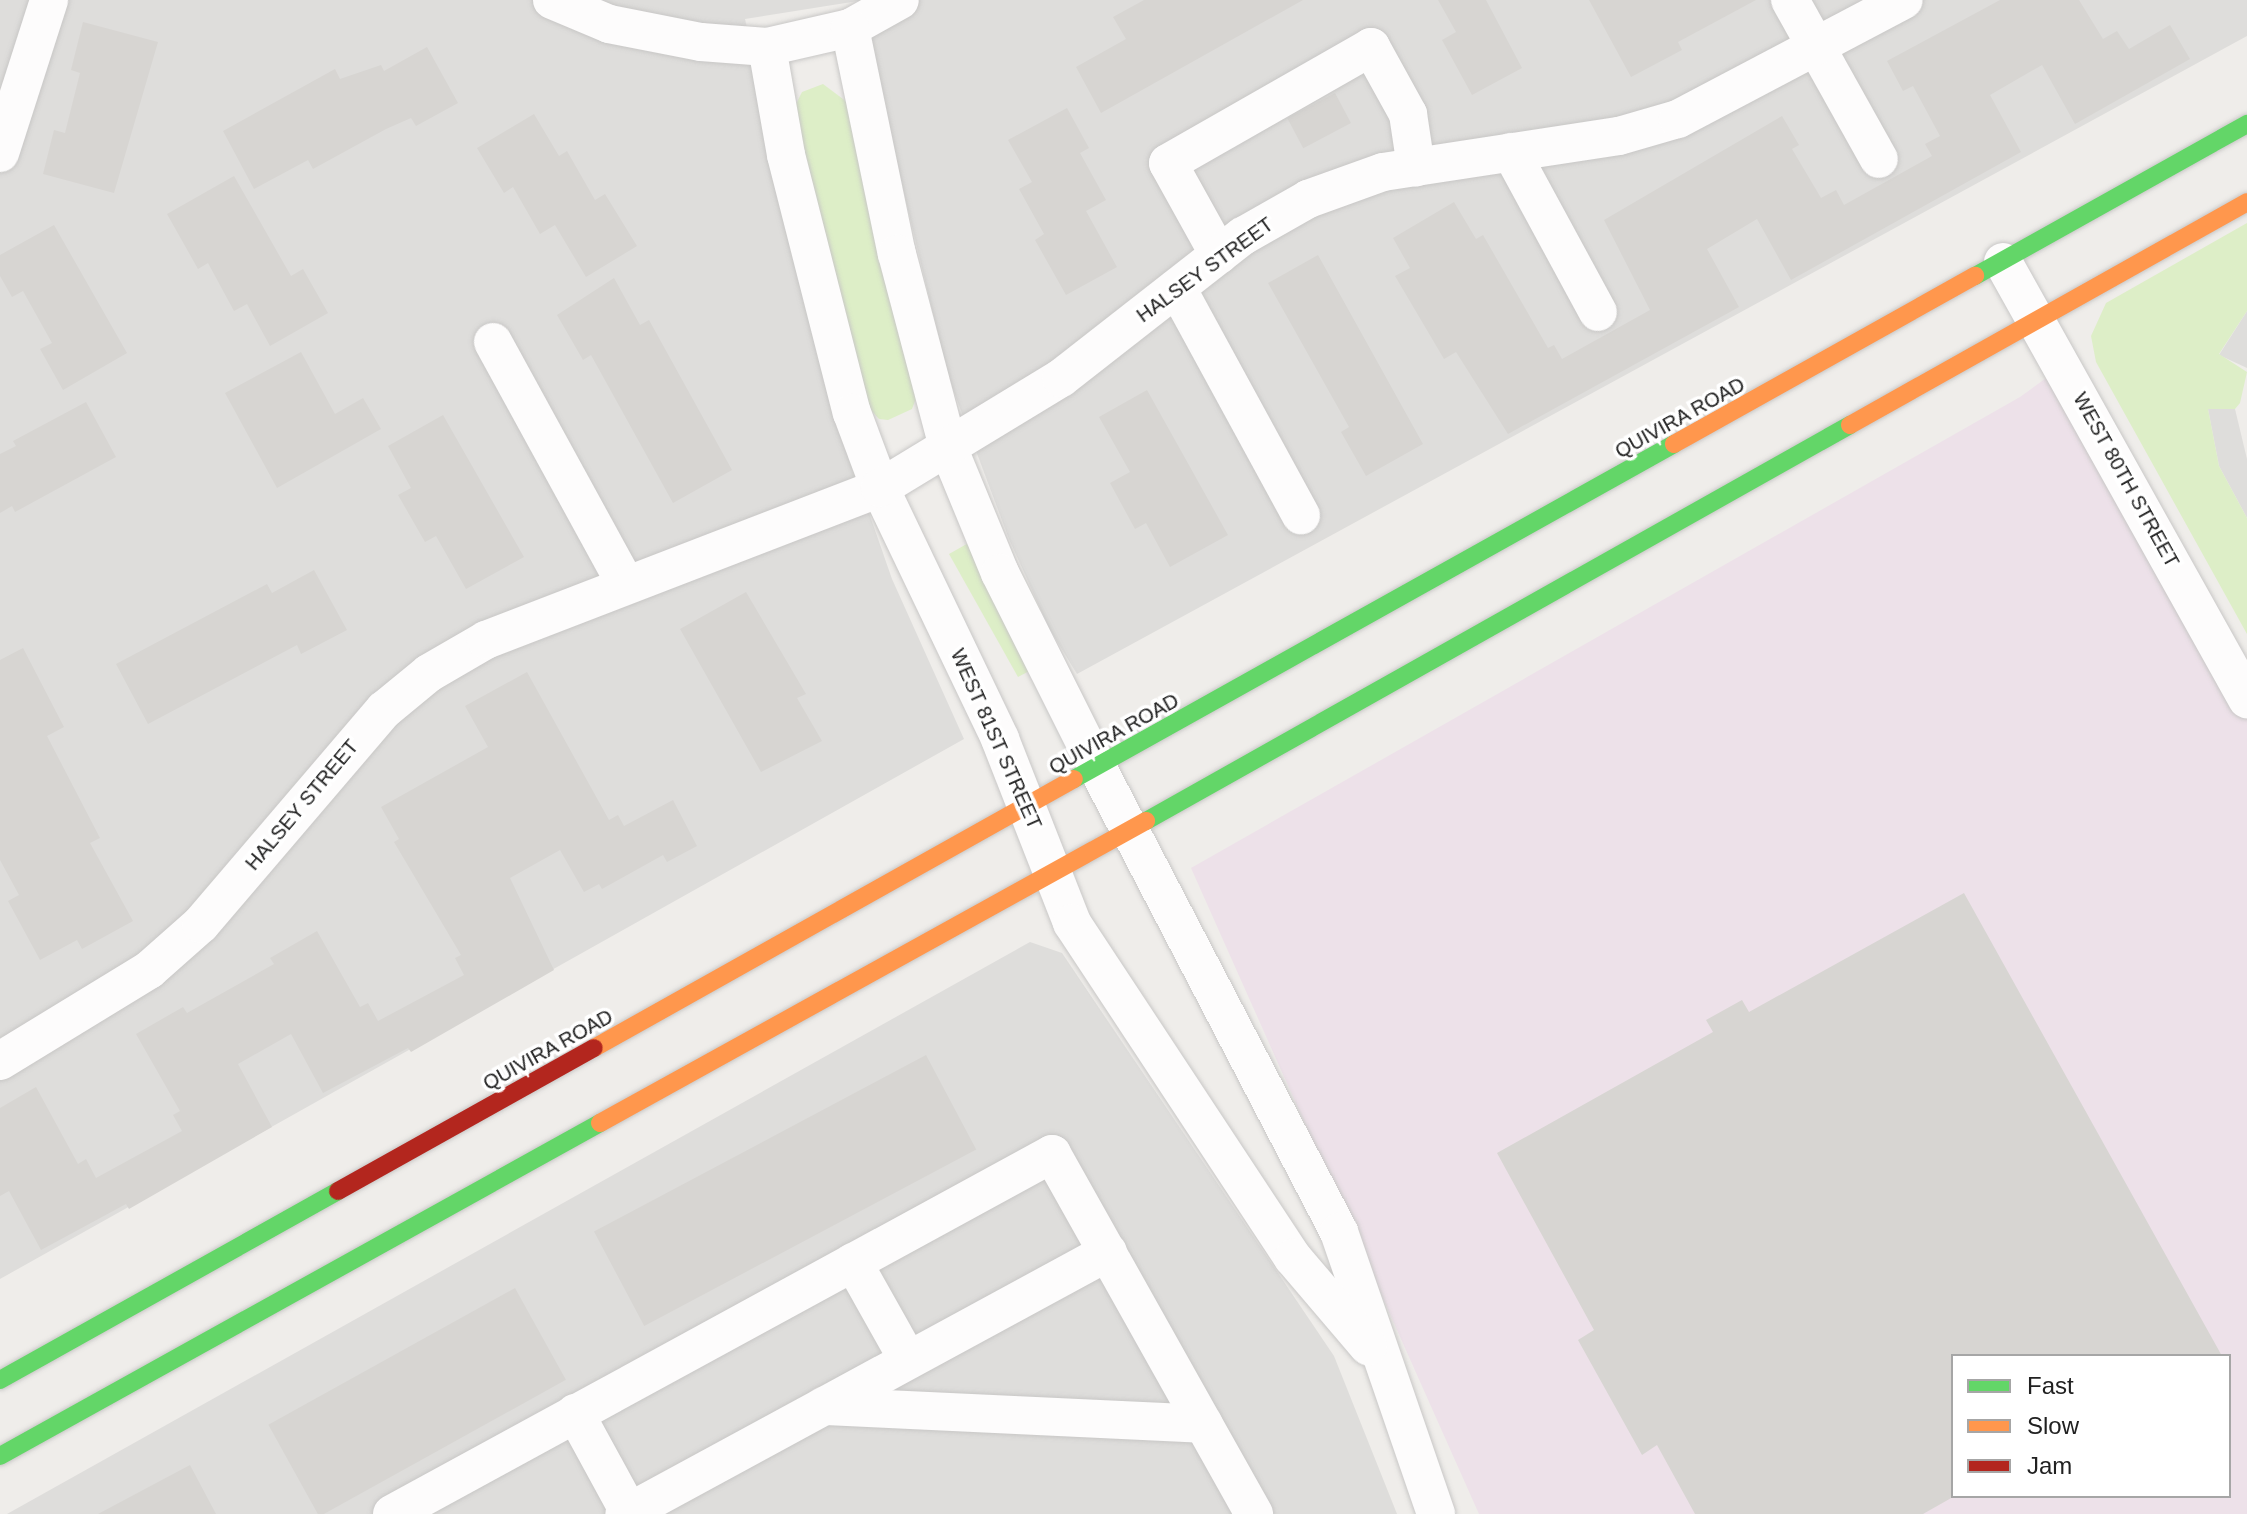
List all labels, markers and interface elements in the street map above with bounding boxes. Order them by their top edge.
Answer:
street label: HALSEY STREET [1132,212,1278,328]
street label: QUIVIRA ROAD [1611,372,1749,464]
street label: WEST 80TH STREET [2068,388,2184,572]
street label: WEST 81ST STREET [945,645,1047,833]
street label: QUIVIRA ROAD [1045,688,1183,780]
street label: HALSEY STREET [240,735,364,875]
street label: QUIVIRA ROAD [479,1004,617,1096]
legend [1951,1354,2231,1498]
text: Fast [2027,1372,2074,1399]
text: Slow [2027,1412,2079,1439]
text: Jam [2027,1452,2072,1479]

